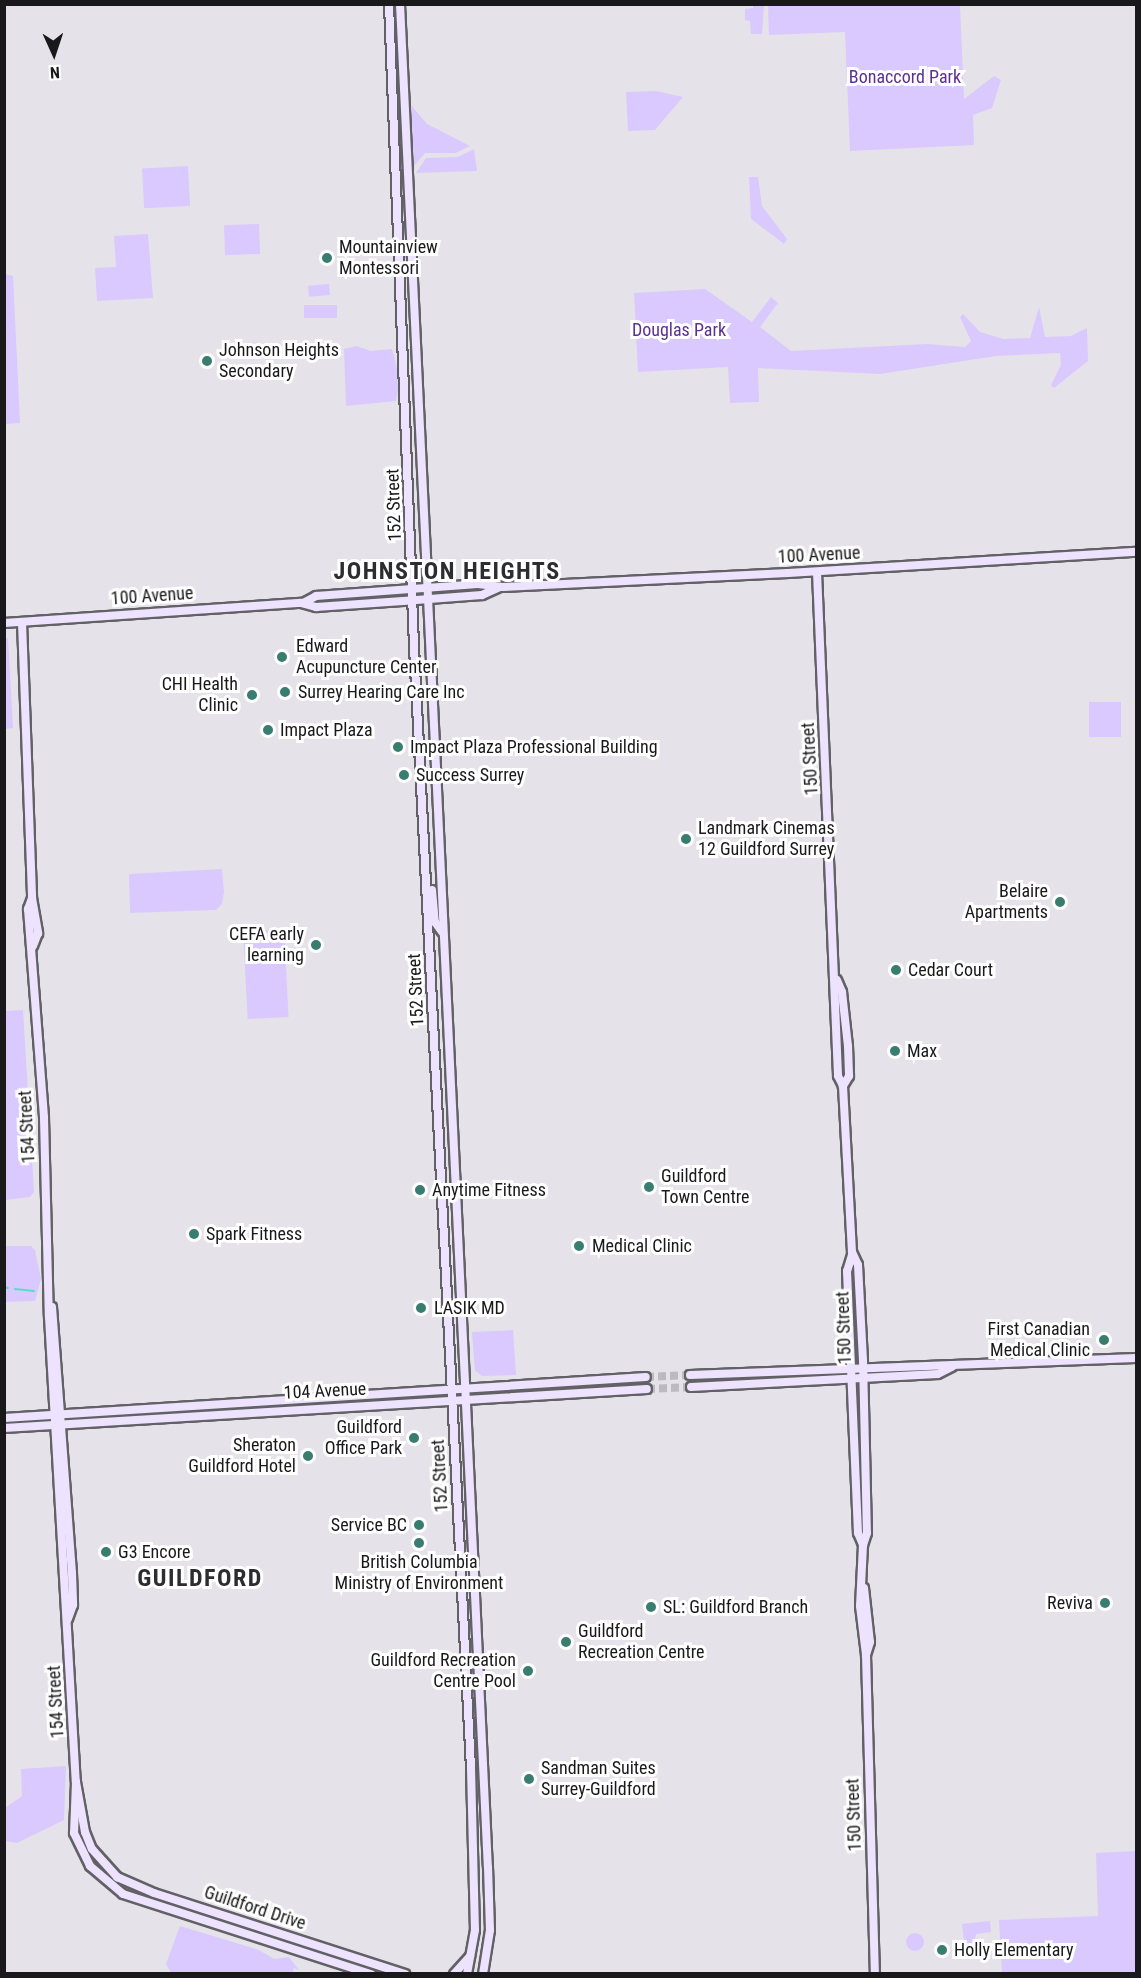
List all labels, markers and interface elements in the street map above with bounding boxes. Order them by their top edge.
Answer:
north arrow [24,24,84,84]
text: N [50,63,60,82]
park label: Bonaccord Park [849,66,961,88]
place label: Mountainview Montessori [339,237,438,280]
marker: Mountainview Montessori [320,251,334,265]
park label: Douglas Park [632,319,726,341]
place label: Johnson Heights Secondary [219,340,339,382]
marker: Johnson Heights Secondary [200,354,214,368]
street label: 152 Street [382,468,406,542]
street label: 100 Avenue [777,542,861,568]
district label: JOHNSTON HEIGHTS [333,558,561,586]
street label: 100 Avenue [110,582,194,610]
place label: Edward Acupuncture Center [296,636,437,678]
marker: Edward Acupuncture Center [273,648,291,666]
place label: CHI Health Clinic [162,674,238,716]
place label: Surrey Hearing Care Inc [298,681,465,703]
marker: Surrey Hearing Care Inc [276,683,294,701]
marker: CHI Health Clinic [243,686,261,704]
place label: Impact Plaza [280,719,373,741]
street label: 150 Street [797,722,823,796]
marker: Impact Plaza [261,723,275,737]
place label: Impact Plaza Professional Building [410,736,658,758]
marker: Impact Plaza Professional Building [391,740,405,754]
place label: Success Surrey [416,764,524,786]
marker: Success Surrey [397,768,411,782]
place label: Landmark Cinemas 12 Guildford Surrey [698,818,835,860]
marker: Landmark Cinemas 12 Guildford Surrey [679,832,693,846]
place label: Belaire Apartments [965,881,1048,924]
marker: Belaire Apartments [1053,895,1067,909]
place label: CEFA early learning [229,924,304,966]
marker: CEFA early learning [309,938,323,952]
street label: 152 Street [403,953,429,1027]
place label: Cedar Court [908,959,993,981]
marker: Cedar Court [889,963,903,977]
place label: Max [907,1040,937,1062]
marker: Max [888,1044,902,1058]
street label: 154 Street [14,1090,40,1164]
place label: Guildford Town Centre [661,1166,750,1208]
place label: Anytime Fitness [432,1179,546,1201]
marker: Guildford Town Centre [642,1180,656,1194]
marker: Anytime Fitness [413,1183,427,1197]
place label: Spark Fitness [206,1223,302,1245]
marker: Spark Fitness [187,1227,201,1241]
place label: Medical Clinic [592,1235,692,1257]
marker: Medical Clinic [570,1237,588,1255]
street label: 150 Street [832,1291,856,1365]
place label: LASIK MD [434,1297,505,1319]
marker: LASIK MD [412,1299,430,1317]
place label: First Canadian Medical Clinic [987,1319,1090,1362]
marker: First Canadian Medical Clinic [1095,1331,1113,1349]
street label: 104 Avenue [283,1378,367,1404]
place label: Guildford Office Park [325,1417,402,1460]
marker: Guildford Office Park [407,1431,421,1445]
place label: Sheraton Guildford Hotel [188,1435,296,1478]
street label: 152 Street [427,1439,453,1513]
marker: Sheraton Guildford Hotel [301,1449,315,1463]
place label: Service BC [331,1514,407,1536]
marker: Service BC [412,1518,426,1532]
marker: British Columbia Ministry of Environment [412,1536,426,1550]
place label: G3 Encore [118,1541,190,1563]
marker: G3 Encore [99,1545,113,1559]
place label: British Columbia Ministry of Environment [335,1552,503,1594]
district label: GUILDFORD [137,1565,263,1593]
place label: Reviva [1047,1592,1093,1614]
place label: SL: Guildford Branch [663,1596,808,1618]
marker: Reviva [1098,1596,1112,1610]
marker: SL: Guildford Branch [644,1600,658,1614]
place label: Guildford Recreation Centre [578,1621,704,1664]
marker: Guildford Recreation Centre [559,1635,573,1649]
place label: Guildford Recreation Centre Pool [370,1650,516,1692]
marker: Guildford Recreation Centre Pool [521,1664,535,1678]
street label: 154 Street [43,1665,69,1739]
place label: Sandman Suites Surrey-Guildford [541,1758,656,1800]
marker: Sandman Suites Surrey-Guildford [522,1772,536,1786]
street label: 150 Street [842,1778,866,1852]
street label: Guildford Drive [201,1881,309,1935]
place label: Holly Elementary [954,1939,1073,1961]
marker: Holly Elementary [935,1943,949,1957]

